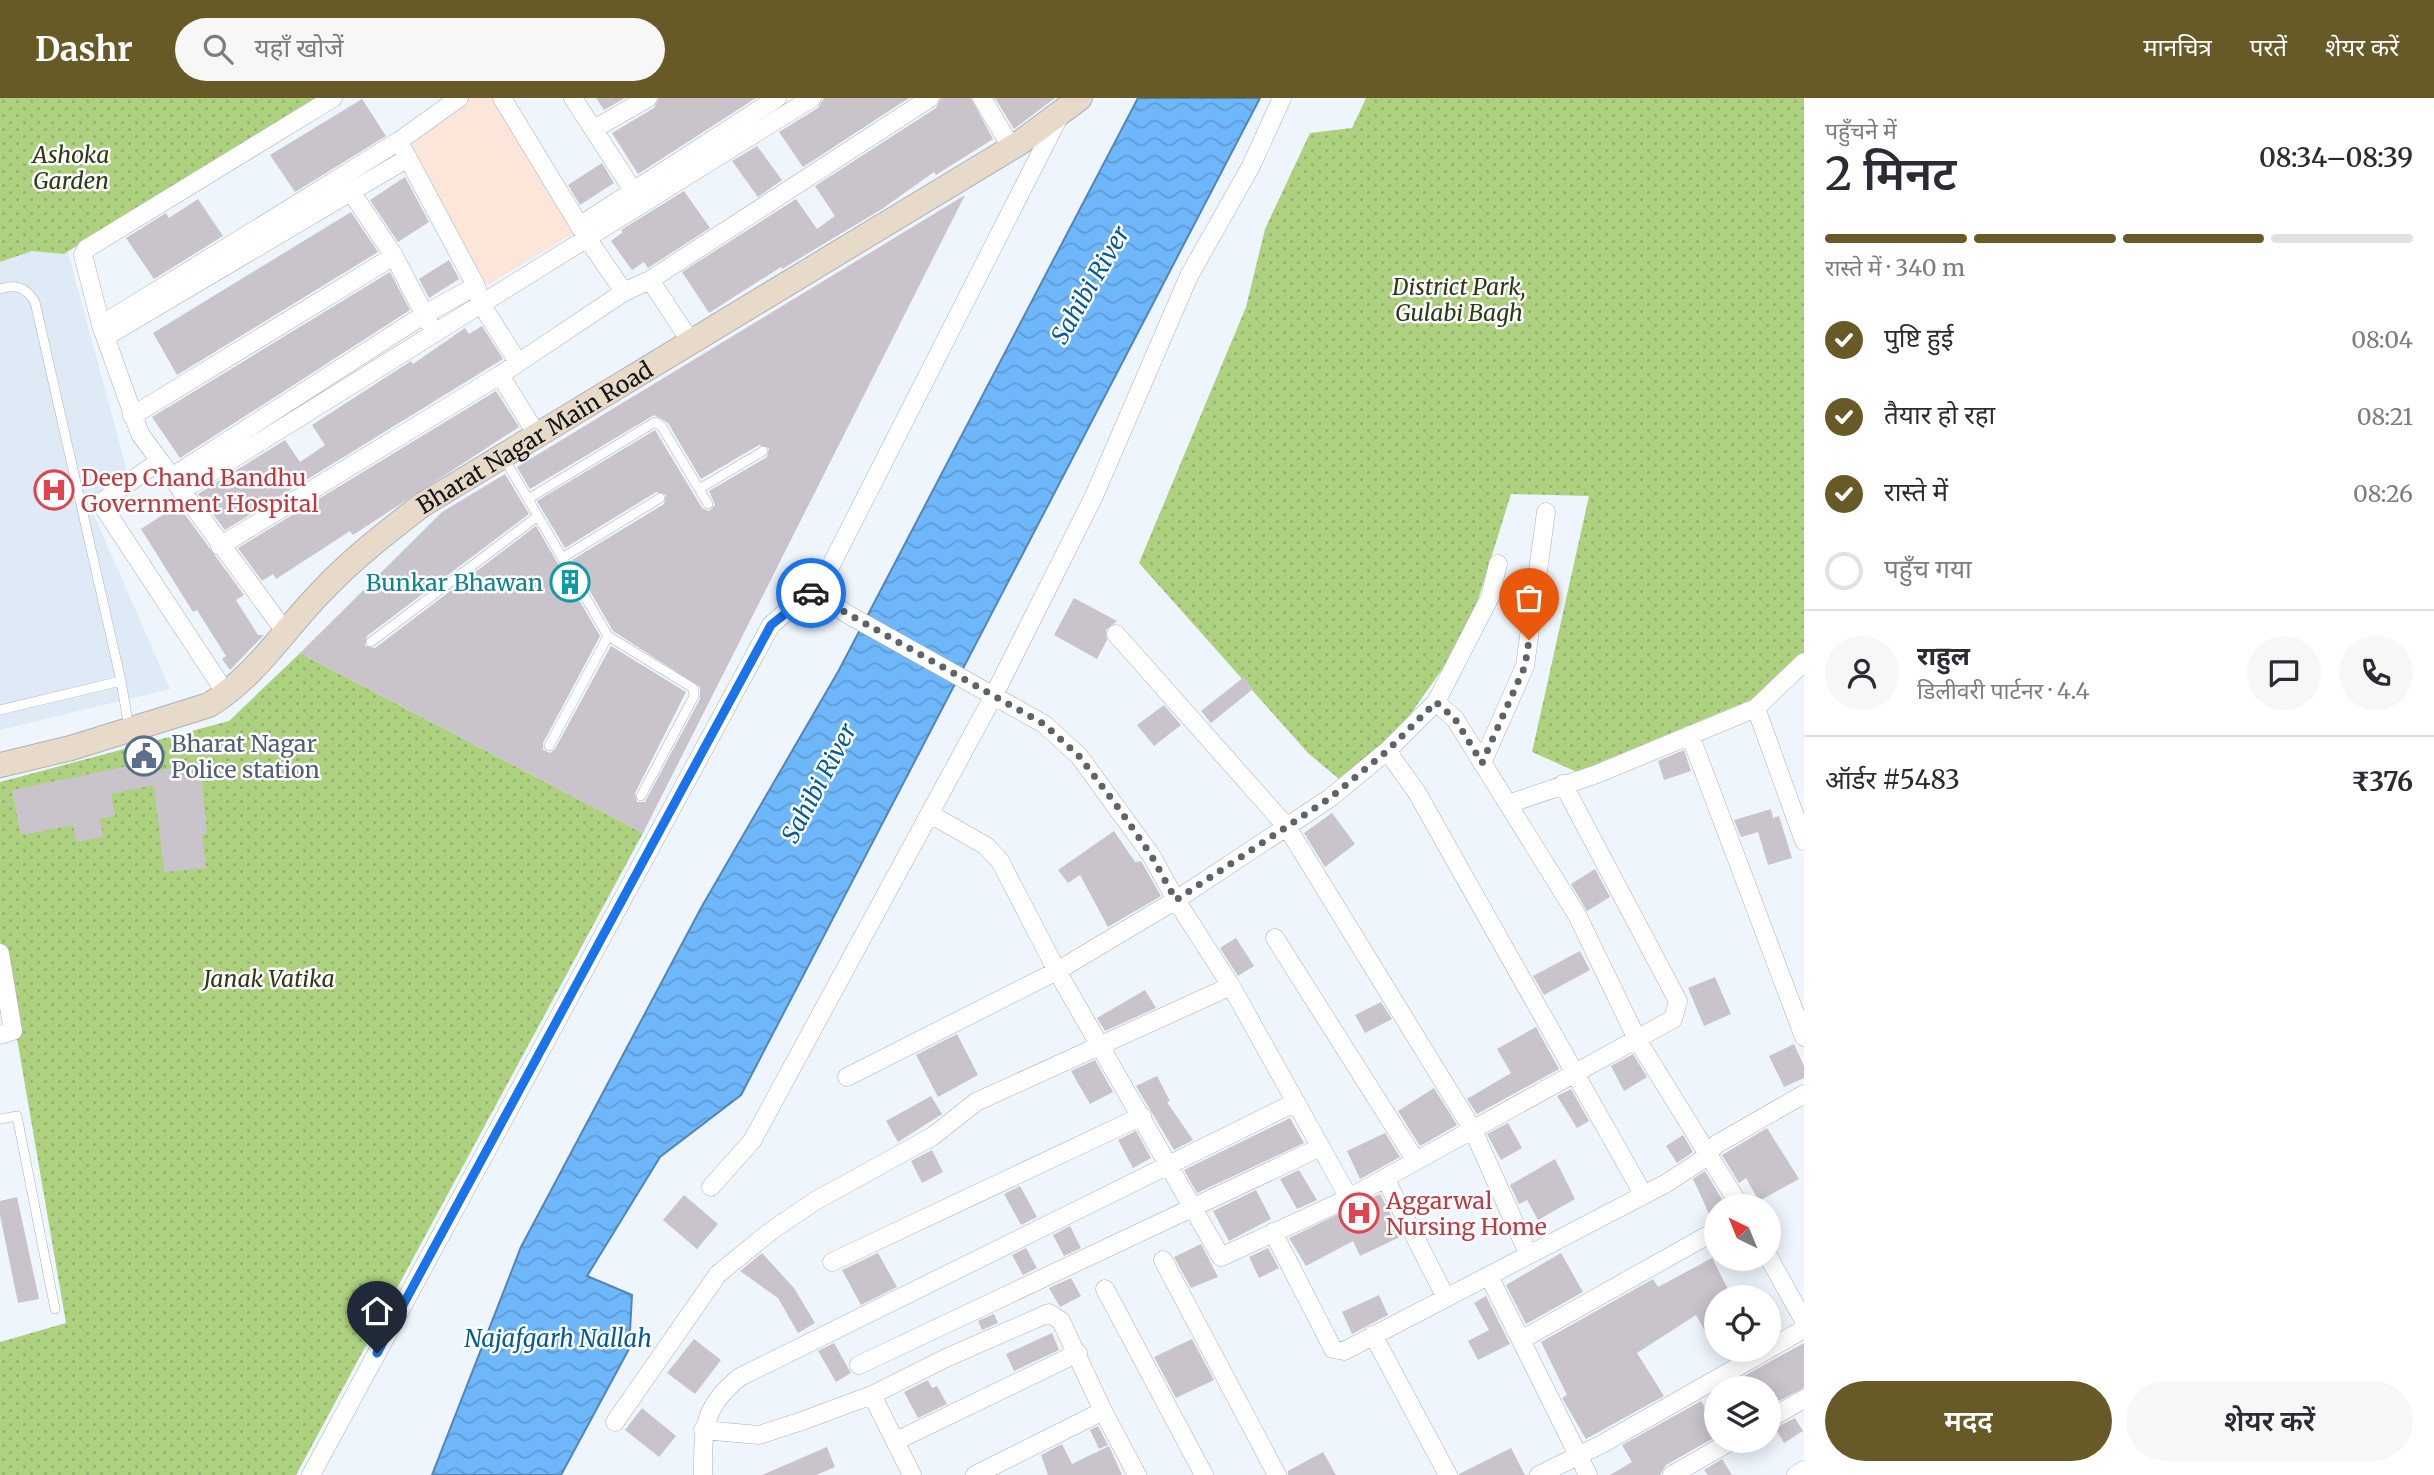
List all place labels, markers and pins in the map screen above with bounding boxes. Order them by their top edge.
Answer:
place label: Deep Chand Bandhu Government Hospital [81,463,319,518]
hospital icon: Deep Chand Bandhu Government Hospital [33,469,75,511]
building icon: Bunkar Bhawan [549,561,591,603]
place label: Bunkar Bhawan [366,568,543,597]
pin [1499,568,1559,640]
place label: Bharat Nagar Police station [171,729,320,784]
public building icon: Bharat Nagar Police station [123,735,165,777]
place label: Aggarwal Nursing Home [1385,1186,1547,1241]
hospital icon: Aggarwal Nursing Home [1338,1192,1380,1234]
pin [347,1281,407,1353]

